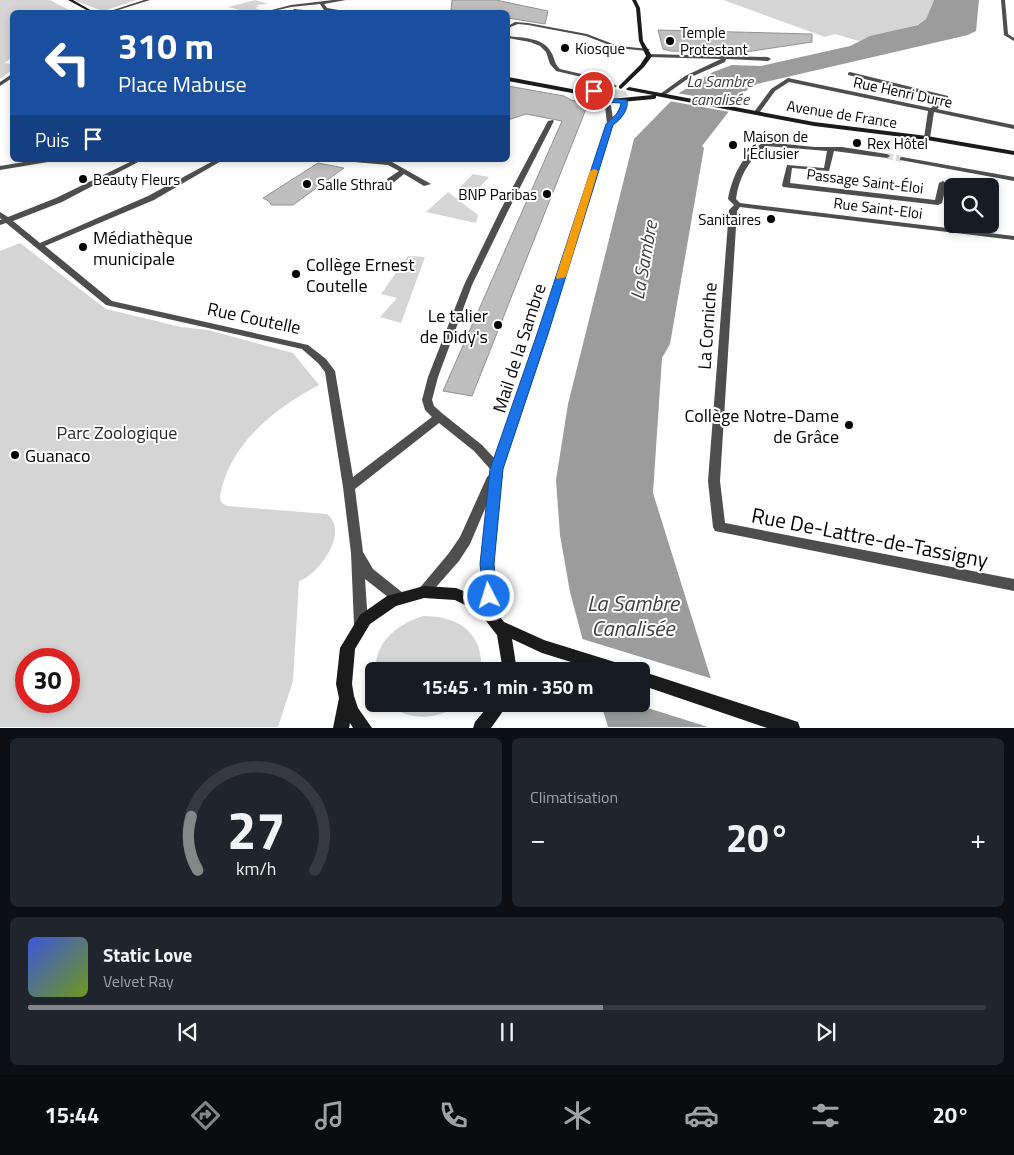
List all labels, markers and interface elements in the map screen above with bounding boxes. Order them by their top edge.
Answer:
text: 310 m [118,19,214,73]
place label: Temple Protestant [680,21,748,61]
icon: left [35,30,100,95]
marker: Temple Protestant [664,35,676,47]
place label: Kiosque [575,37,625,60]
marker: Kiosque [559,42,571,54]
text: Place Mabuse [118,67,247,101]
water label: La Sambre canalisée [687,69,755,111]
pin [573,70,615,112]
street label: Rue Henri Durre [851,70,955,114]
icon: arrive [580,77,608,105]
street label: Avenue de France [785,94,899,134]
text: Puis [35,125,69,154]
icon: arrive [79,125,107,153]
place label: Maison de l’Éclusier [743,125,808,165]
place label: Rex Hôtel [867,132,928,155]
marker: Rex Hôtel [851,137,863,149]
marker: Maison de l’Éclusier [727,139,739,151]
street label: Passage Saint-Éloi [805,162,925,200]
place label: Beauty Fleurs [93,168,180,191]
marker: Beauty Fleurs [77,173,89,185]
place label: Salle Sthrau [317,173,392,196]
marker: Salle Sthrau [301,178,313,190]
map controls [944,178,999,233]
button: search [944,178,999,233]
place label: BNP Paribas [458,183,537,206]
marker: BNP Paribas [541,188,553,200]
street label: Rue Saint-Eloi [832,191,924,225]
place label: Sanitaires [698,208,761,231]
marker: Sanitaires [765,213,777,225]
water label: La Sambre [622,217,664,302]
place label: Médiathèque municipale [93,224,193,272]
marker: Médiathèque municipale [77,241,89,253]
place label: Collège Ernest Coutelle [306,251,415,299]
marker: Collège Ernest Coutelle [290,268,302,280]
street label: Mail de la Sambre [485,280,553,416]
street label: La Corniche [690,282,724,370]
street label: Rue Coutelle [205,295,303,341]
place label: Le talier de Didy's [420,302,488,350]
marker: Le talier de Didy's [492,319,504,331]
place label: Collège Notre-Dame de Grâce [685,402,839,450]
park label: Parc Zoologique [57,419,177,446]
marker: Collège Notre-Dame de Grâce [843,419,855,431]
place label: Guanaco [25,442,91,469]
marker: Guanaco [9,449,21,461]
street label: Rue De-Lattre-de-Tassigny [749,498,991,576]
position arrow [462,569,514,621]
water label: La Sambre Canalisée [587,586,681,645]
speed limit sign: 30 [15,648,80,713]
text: 15:45 · 1 min · 350 m [421,672,594,701]
text: Climatisation [530,785,618,809]
text: 27 [227,790,285,869]
text: 20° [726,809,790,867]
text: − [530,817,546,860]
text: + [970,817,986,860]
text: km/h [236,855,276,882]
text: Static Love [103,940,192,969]
text: Velvet Ray [103,969,174,993]
icon: previous [174,1018,202,1046]
icon: pause [493,1018,521,1046]
icon: next [812,1018,840,1046]
text: 15:44 [45,1098,99,1132]
icon: directions [188,1098,223,1133]
icon: music [312,1098,347,1133]
icon: phone [436,1098,471,1133]
icon: climate [560,1098,595,1133]
icon: car [684,1098,719,1133]
icon: filters [808,1098,843,1133]
text: 20° [932,1098,969,1132]

